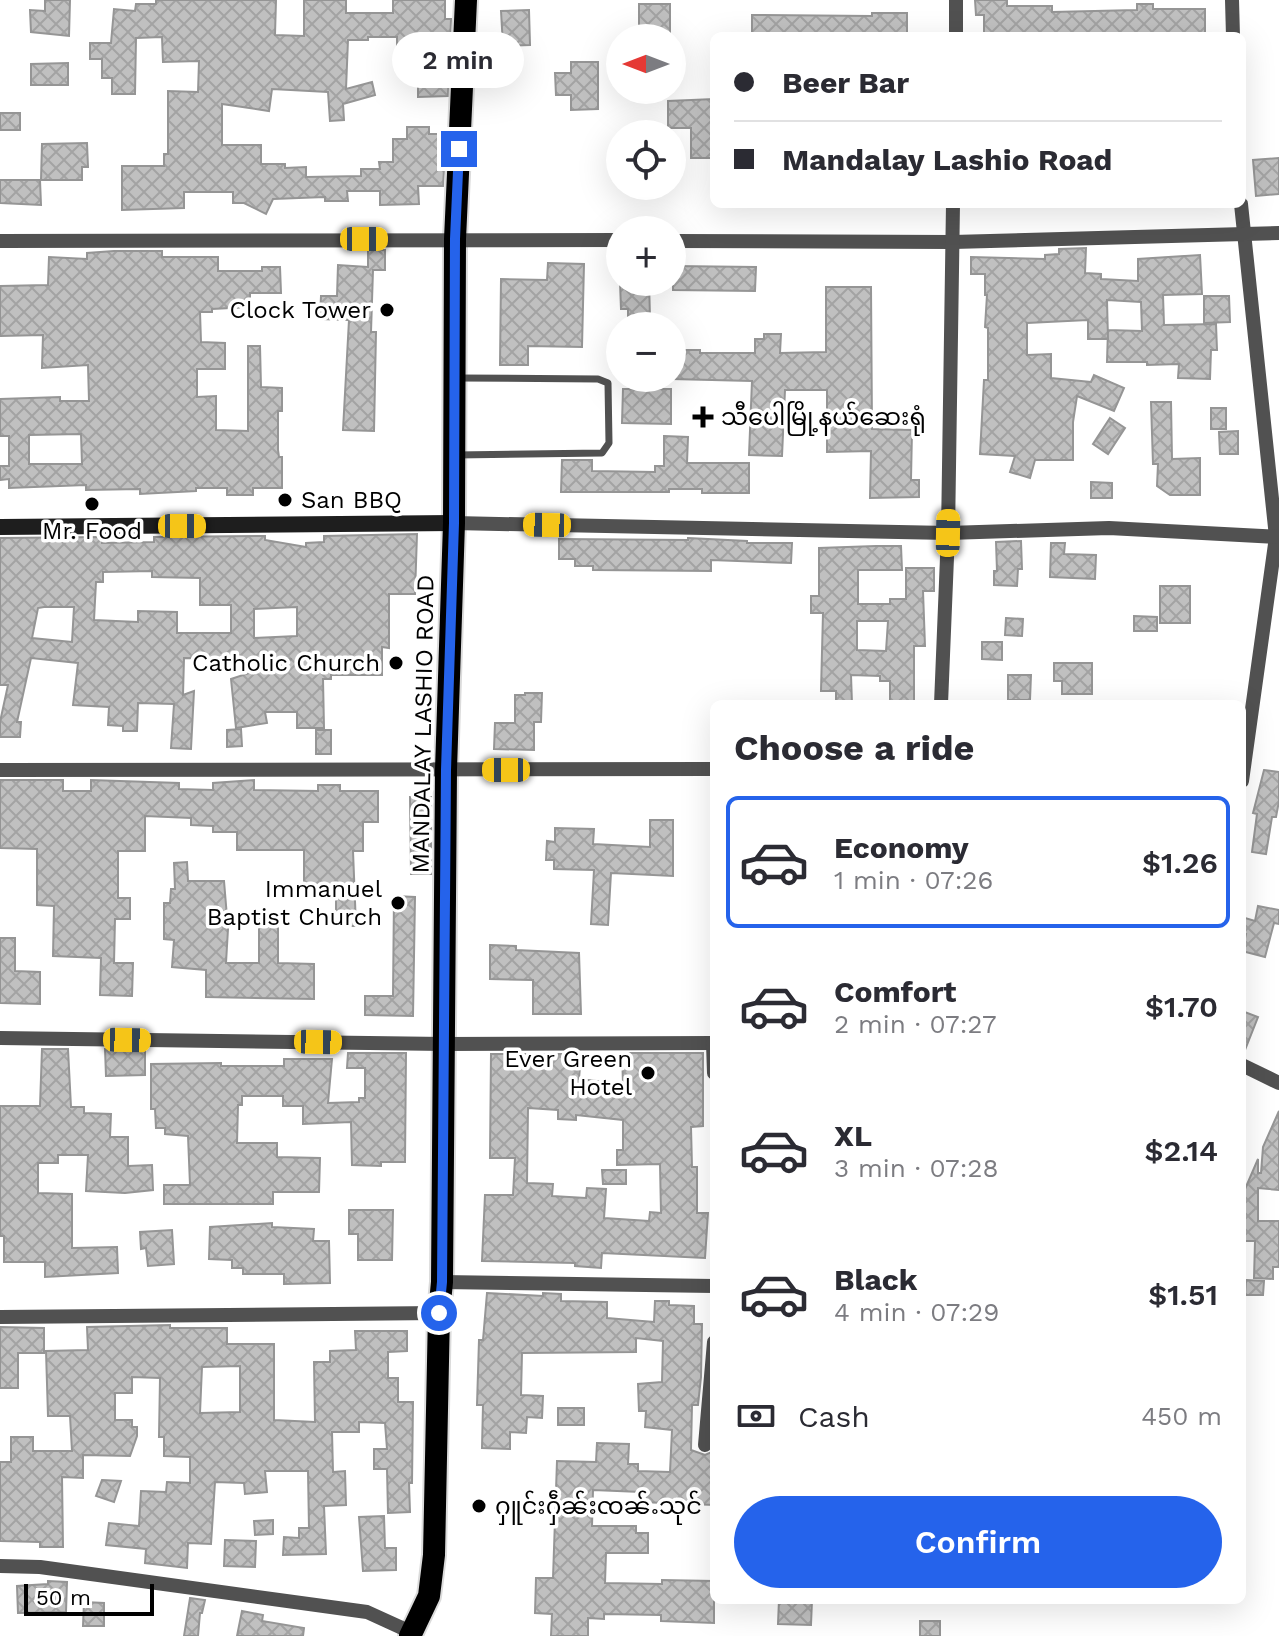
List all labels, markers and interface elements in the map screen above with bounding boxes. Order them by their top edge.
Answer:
north arrow [606,24,686,104]
map controls [606,24,686,392]
callout: 2 min [393,33,525,89]
text: 2 min [422,45,494,75]
text: Beer Bar [782,65,909,100]
button: locate [606,120,686,200]
route end [441,131,477,167]
text: Mandalay Lashio Road [782,142,1112,177]
button: + [606,216,686,296]
car [340,227,388,251]
place label: Clock Tower [230,296,371,324]
marker: Clock Tower [378,301,396,319]
button: − [606,312,686,392]
place label: သီပေါမြို့နယ်ဆေးရုံ [721,401,926,436]
marker: သီပေါမြို့နယ်ဆေးရုံ [692,406,714,428]
place label: San BBQ [301,486,402,514]
marker: San BBQ [276,491,294,509]
marker: Mr. Food [83,495,101,513]
car [936,509,960,557]
car [523,513,571,537]
car [158,514,206,538]
place label: Mr. Food [42,517,142,545]
street label: MANDALAY LASHIO ROAD [406,574,440,874]
place label: Catholic Church [192,649,380,677]
marker: Catholic Church [387,654,405,672]
text: Choose a ride [734,727,974,769]
car [482,758,530,782]
icon: car [738,826,810,898]
text: Economy [834,830,969,865]
text: $1.26 [1142,845,1218,880]
text: 1 min · 07:26 [834,865,993,895]
place label: Immanuel Baptist Church [207,875,383,931]
marker: Immanuel Baptist Church [389,894,407,912]
icon: car [738,970,810,1042]
text: Comfort [834,974,956,1009]
text: $1.70 [1145,989,1218,1024]
text: 2 min · 07:27 [834,1009,997,1039]
car [103,1028,151,1052]
car [294,1030,342,1054]
place label: Ever Green Hotel [504,1045,633,1101]
marker: Ever Green Hotel [639,1064,657,1082]
icon: car [738,1114,810,1186]
text: XL [834,1118,872,1153]
text: $2.14 [1145,1133,1218,1168]
text: 3 min · 07:28 [834,1153,999,1183]
icon: car [738,1258,810,1330]
text: Black [834,1262,918,1297]
text: $1.51 [1148,1277,1218,1312]
route start [421,1295,457,1331]
text: 4 min · 07:29 [834,1297,999,1327]
icon: cash [734,1394,778,1438]
text: Cash [798,1399,870,1434]
text: 450 m [1141,1401,1222,1431]
place label: ႁူင်းႁဵၼ်းၸၼ်ႉသုင် [495,1490,702,1525]
button: Confirm [734,1496,1222,1588]
marker: ႁူင်းႁဵၼ်းၸၼ်ႉသုင် [470,1497,488,1515]
scale bar [24,1580,154,1616]
text: 50 m [36,1585,91,1610]

